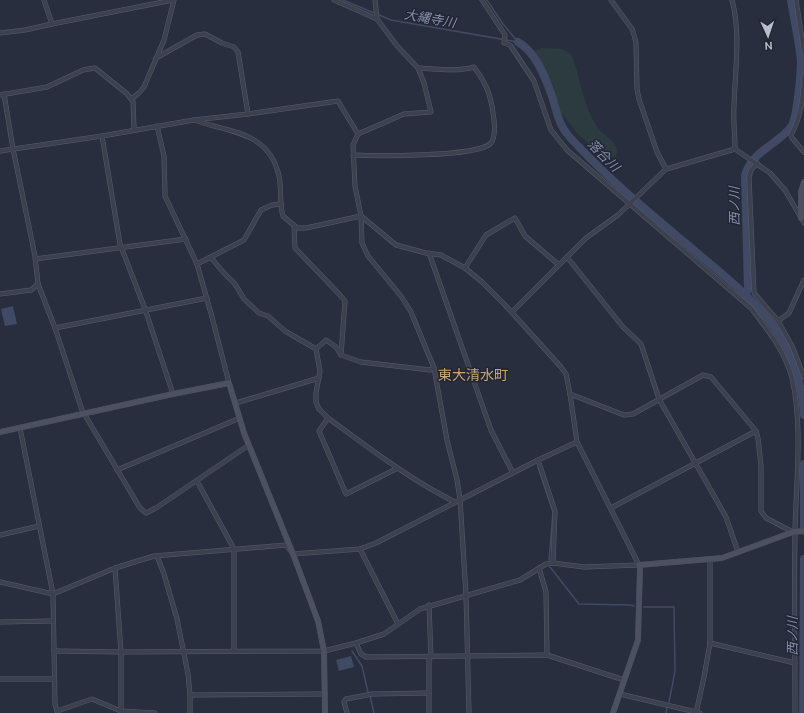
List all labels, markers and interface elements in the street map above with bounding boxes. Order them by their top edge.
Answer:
water label: 大縄寺川 [403,7,459,30]
north arrow [748,16,788,56]
text: N [764,40,773,52]
water label: 落合川 [585,136,624,175]
water label: 西ノ川 [727,184,741,226]
district label: 東大清水町 [438,367,508,383]
water label: 西ノ川 [785,615,799,656]

